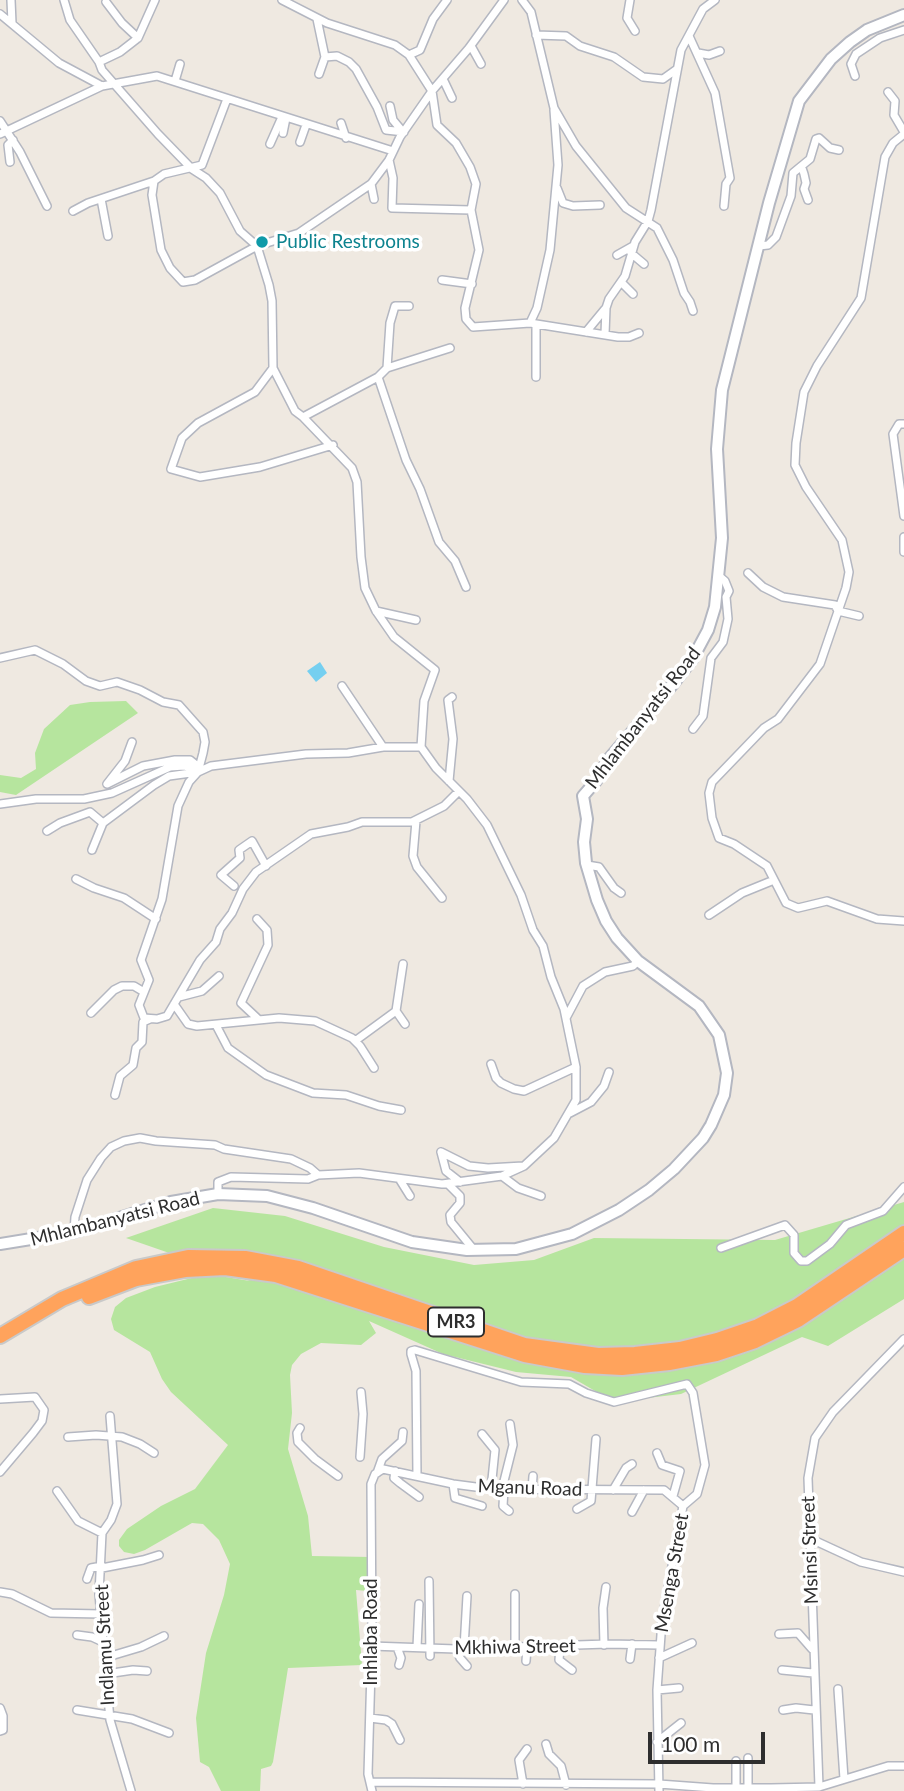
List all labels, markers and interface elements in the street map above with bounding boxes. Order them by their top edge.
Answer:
place label: Public Restrooms [276,231,420,253]
marker: Public Restrooms [254,234,270,250]
street label: Mhlambanyatsi Road [581,643,705,793]
street label: Mhlambanyatsi Road [28,1187,202,1251]
road number: MR3 [428,1308,484,1336]
street label: Mganu Road [477,1475,583,1501]
street label: Msinsi Street [797,1495,823,1605]
street label: Msenga Street [650,1512,694,1634]
street label: Inhlaba Road [360,1578,382,1686]
street label: Indlamu Street [90,1584,120,1706]
street label: Mkhiwa Street [454,1635,576,1659]
scale bar [652,1718,769,1762]
text: 100 m [661,1731,720,1756]

